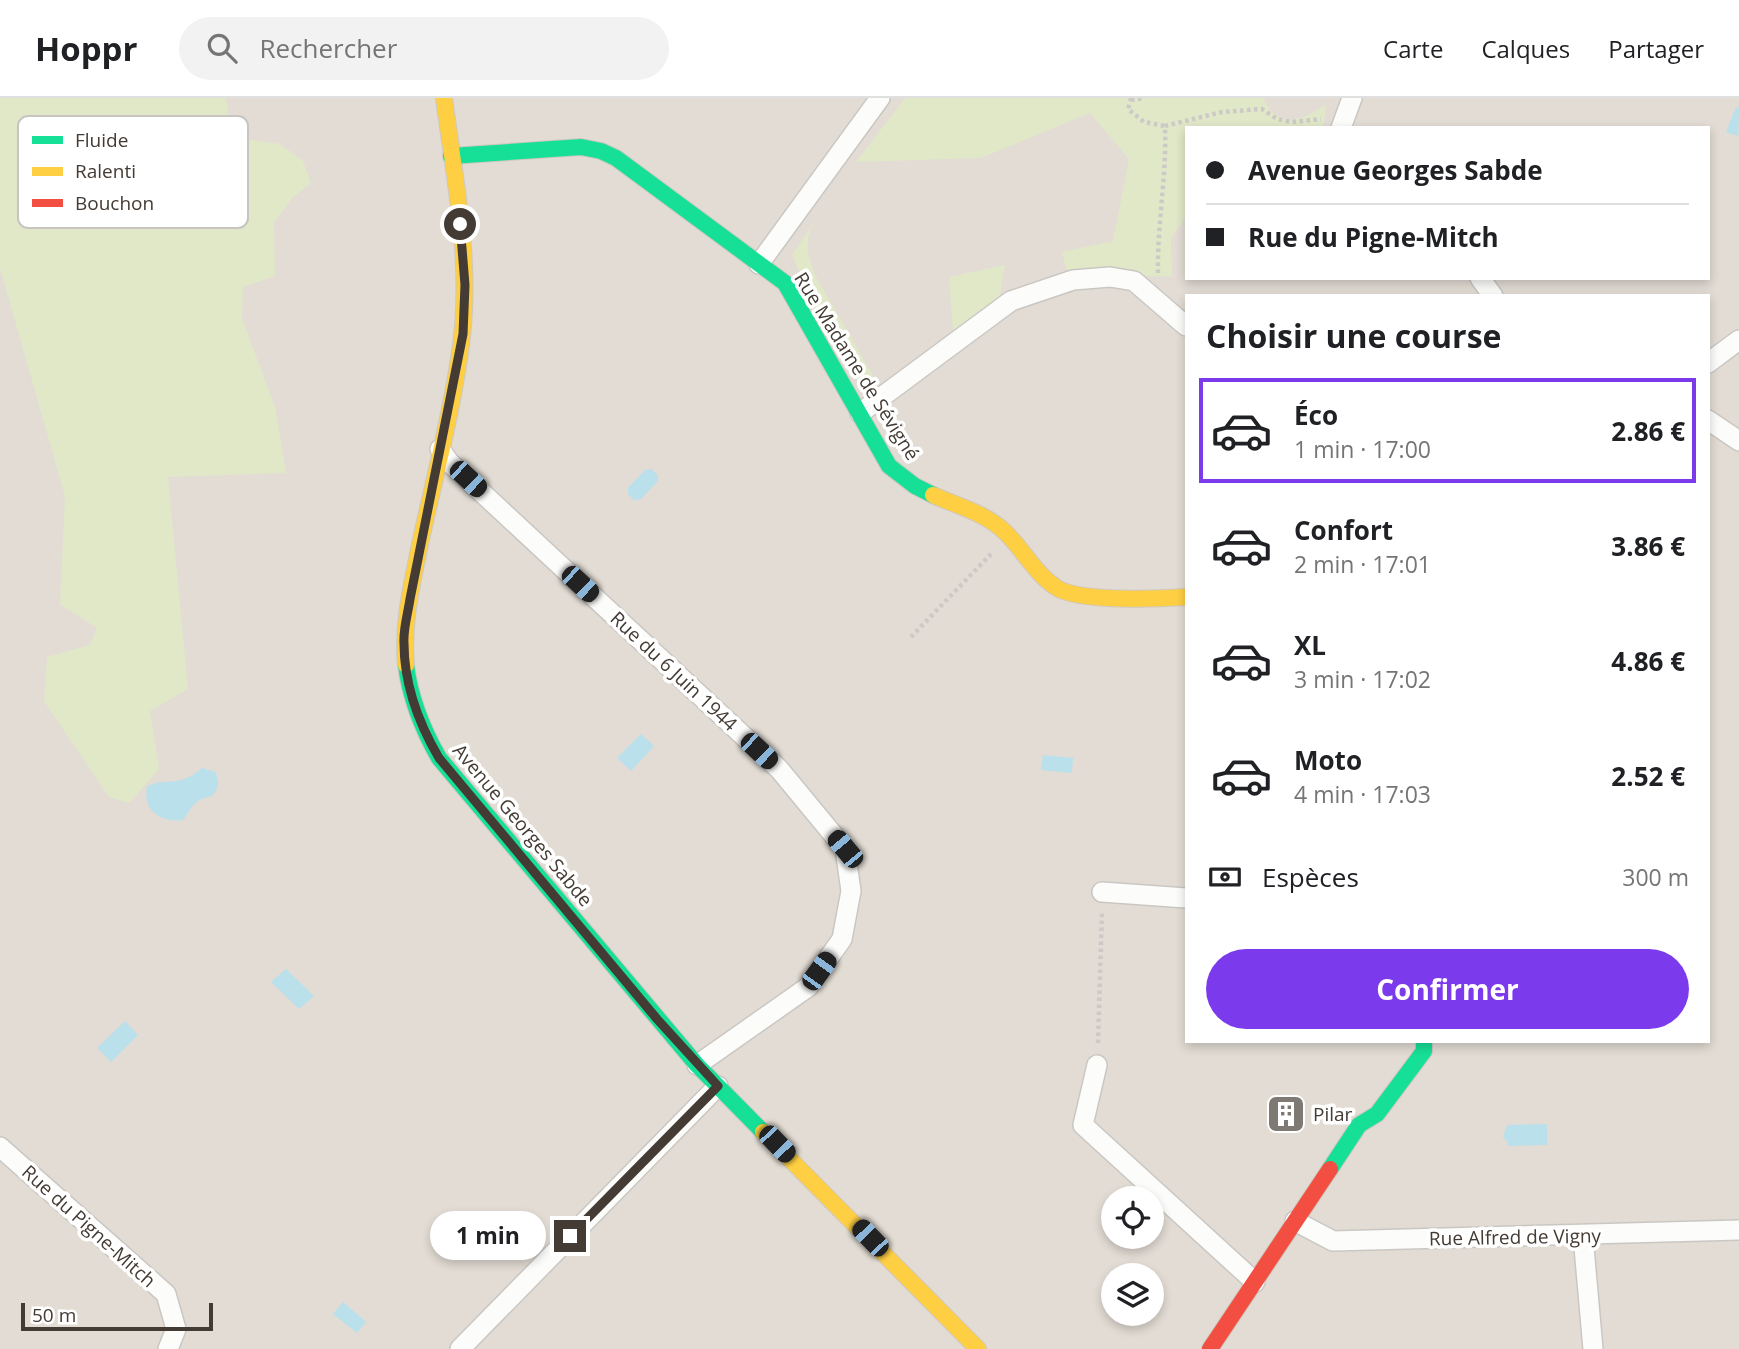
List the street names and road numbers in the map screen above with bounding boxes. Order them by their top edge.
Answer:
street label: Rue Madame de Sévigné [788,267,926,465]
street label: Rue du 6 Juin 1944 [605,605,743,737]
street label: Avenue Georges Sabde [447,738,599,912]
street label: Rue du Pigne-Mitch [17,1159,161,1293]
street label: Rue Alfred de Vigny [1429,1222,1602,1251]

